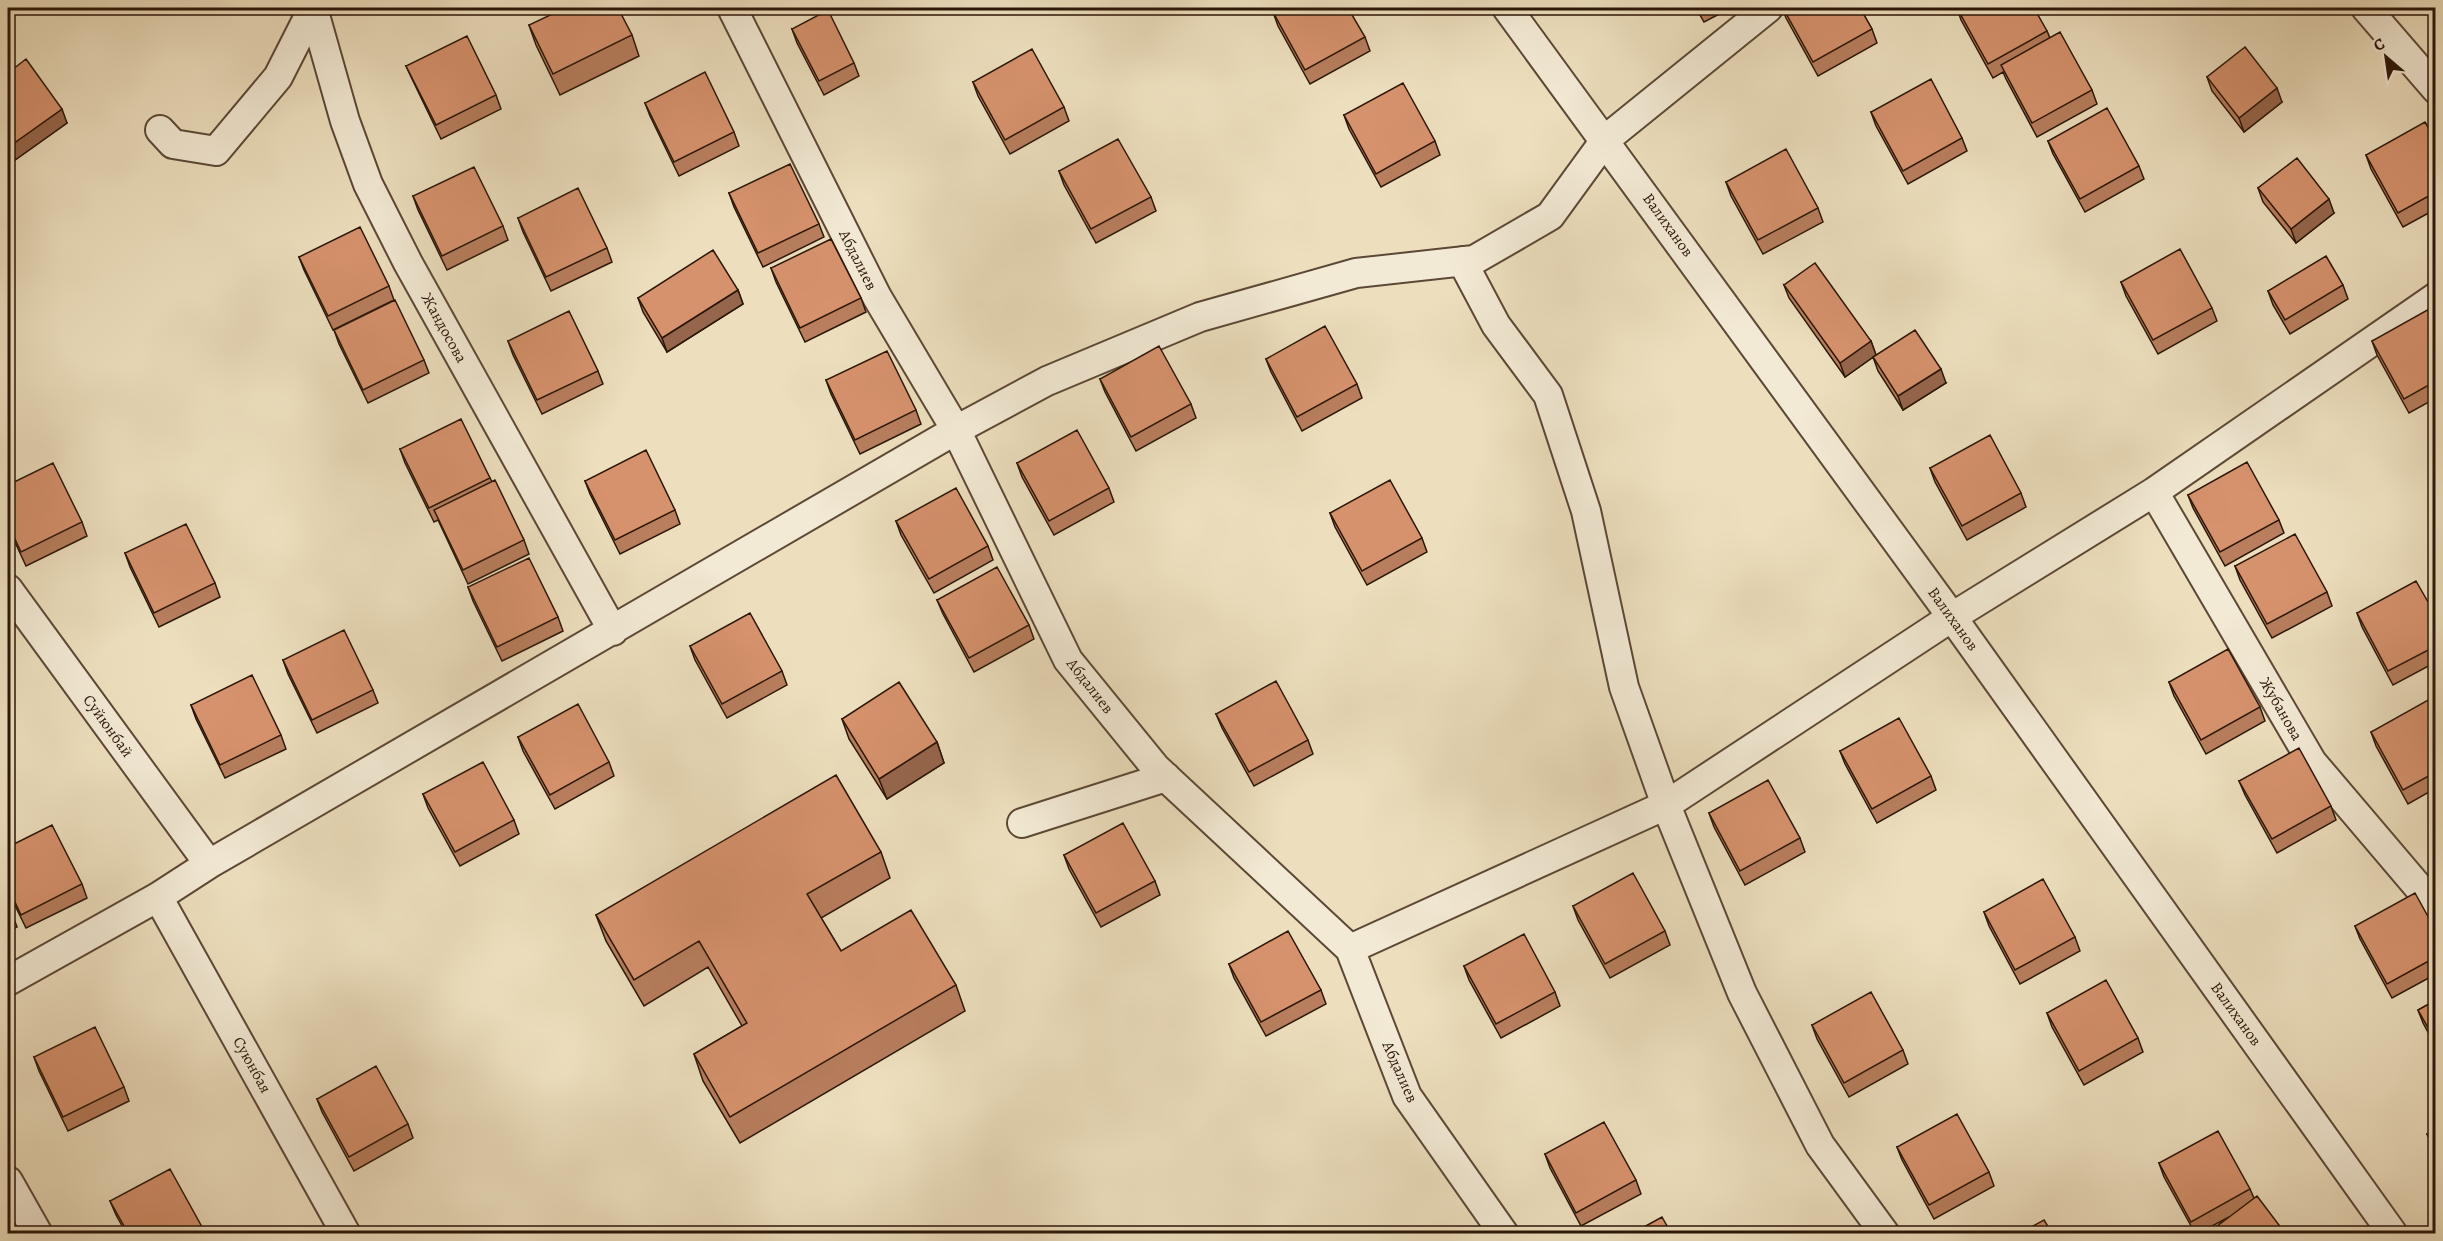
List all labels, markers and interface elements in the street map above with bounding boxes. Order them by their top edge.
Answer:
north arrow [2356,27,2416,87]
text: С [2370,33,2389,57]
street label: Валиханов [1637,189,1699,261]
street label: Абдалиев [833,225,883,294]
street label: Жандосова [416,289,473,367]
street label: Валиханов [1922,583,1984,655]
street label: Абдалиев [1061,653,1119,718]
street label: Жубанова [2254,673,2308,745]
street label: Суйюнбай [78,690,138,762]
street label: Валиханов [2205,978,2267,1050]
street label: Суюнбая [227,1033,277,1098]
street label: Абдалиев [1376,1037,1423,1106]

